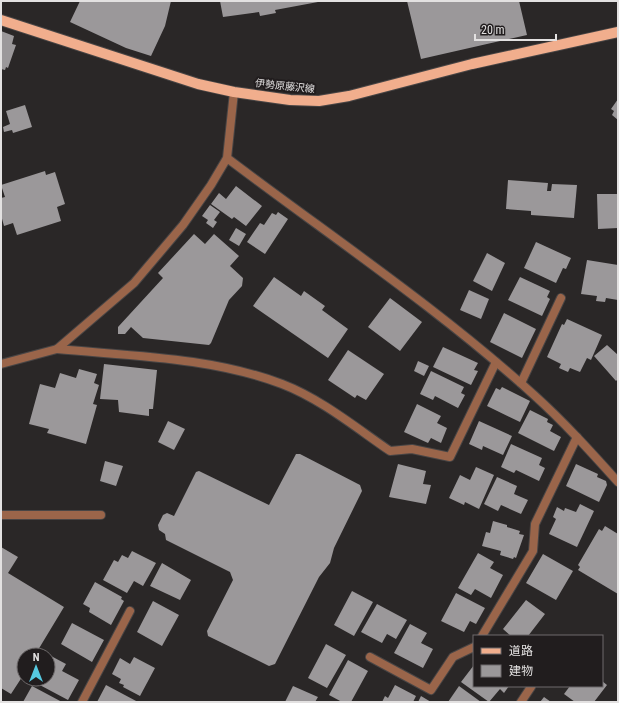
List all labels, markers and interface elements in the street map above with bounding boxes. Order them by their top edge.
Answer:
scale bar [475,16,556,42]
text: 20 m [481,23,505,37]
street label: 伊勢原藤沢線 [255,77,315,95]
legend [473,635,603,687]
text: 道路 [509,644,533,658]
north arrow [16,647,56,687]
text: N [33,651,40,664]
text: 建物 [509,664,533,678]

